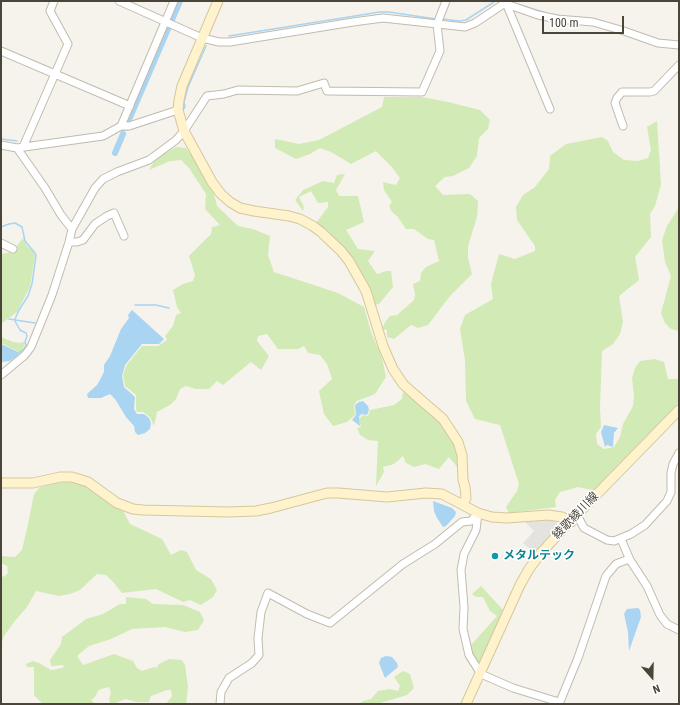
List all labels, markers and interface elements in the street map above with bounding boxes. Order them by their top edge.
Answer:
scale bar [544,8,626,34]
text: 100 m [549,16,579,30]
street label: 綾歌綾川線 [550,489,602,543]
place label: メタルテック [503,549,575,563]
marker: メタルテック [490,551,500,561]
north arrow [632,657,672,697]
text: N [651,681,662,696]

